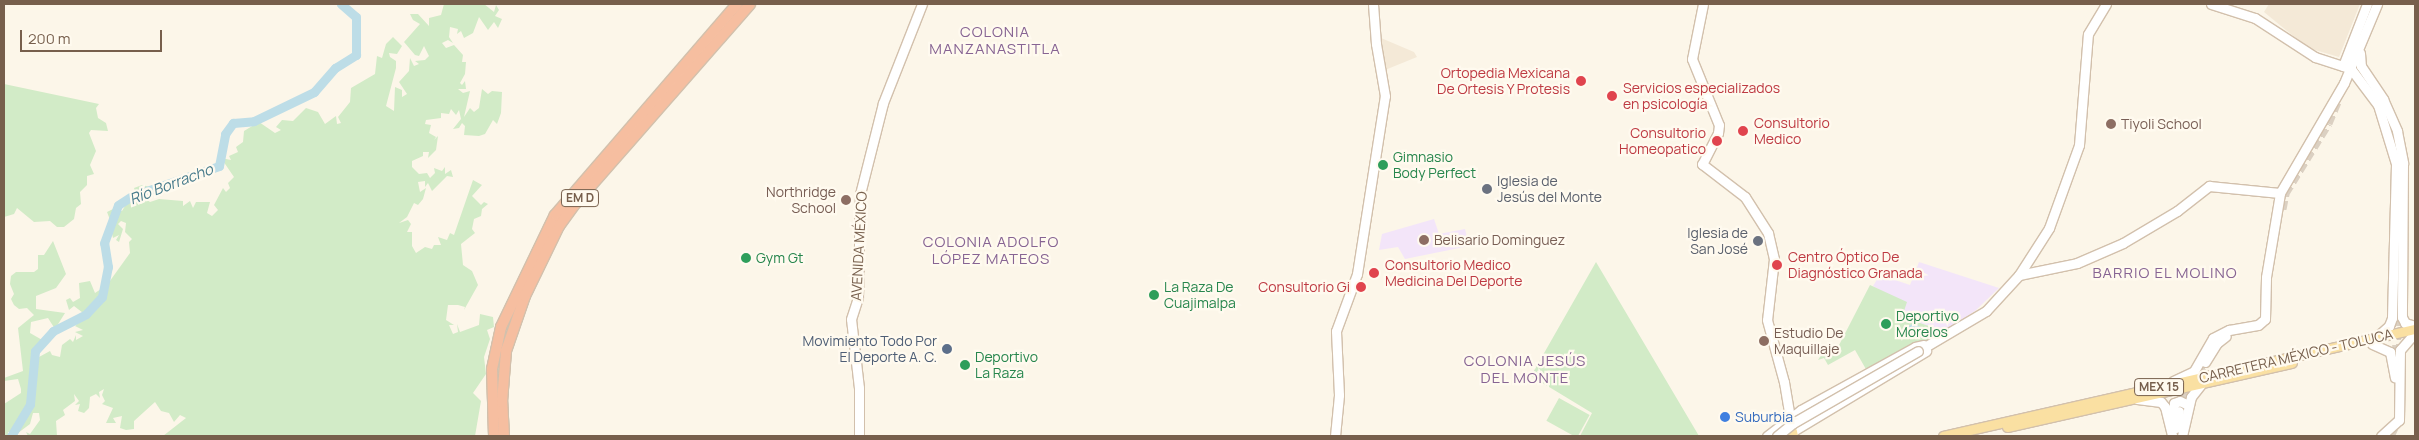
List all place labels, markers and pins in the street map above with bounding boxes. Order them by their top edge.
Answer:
place label: Ortopedia Mexicana De Ortesis Y Protesis [1436,65,1570,98]
marker: Ortopedia Mexicana De Ortesis Y Protesis [1574,74,1588,88]
place label: Servicios especializados en psicología [1623,80,1780,112]
marker: Servicios especializados en psicología [1605,89,1619,103]
place label: Consultorio Medico [1754,115,1830,148]
place label: Tiyoli School [2121,116,2202,132]
marker: Tiyoli School [2105,118,2117,130]
marker: Consultorio Medico [1736,124,1750,138]
place label: Consultorio Homeopatico [1619,125,1706,158]
marker: Consultorio Homeopatico [1710,134,1724,148]
place label: Gimnasio Body Perfect [1393,149,1476,182]
marker: Gimnasio Body Perfect [1377,159,1389,171]
place label: Iglesia de Jesús del Monte [1497,173,1602,206]
marker: Iglesia de Jesús del Monte [1481,183,1493,195]
place label: Northridge School [766,184,836,216]
marker: Northridge School [840,194,852,206]
place label: Iglesia de San José [1687,225,1748,258]
place label: Belisario Dominguez [1434,232,1565,248]
marker: Belisario Dominguez [1418,234,1430,246]
marker: Iglesia de San José [1752,235,1764,247]
place label: Centro Óptico De Diagnóstico Granada [1788,249,1923,282]
place label: Gym Gt [756,250,803,266]
marker: Gym Gt [740,252,752,264]
place label: Consultorio Medico Medicina Del Deporte [1385,257,1522,290]
marker: Centro Óptico De Diagnóstico Granada [1770,258,1784,272]
marker: Consultorio Medico Medicina Del Deporte [1367,266,1381,280]
place label: La Raza De Cuajimalpa [1164,279,1236,312]
place label: Consultorio Gi [1258,279,1350,295]
marker: Consultorio Gi [1354,280,1368,294]
marker: La Raza De Cuajimalpa [1148,289,1160,301]
place label: Deportivo Morelos [1896,308,1959,341]
marker: Deportivo Morelos [1880,318,1892,330]
place label: Estudio De Maquillaje [1774,325,1843,358]
place label: Movimiento Todo Por El Deporte A. C. [802,333,937,366]
marker: Estudio De Maquillaje [1758,335,1770,347]
marker: Movimiento Todo Por El Deporte A. C. [941,343,953,355]
place label: Deportivo La Raza [975,349,1038,382]
marker: Deportivo La Raza [959,359,971,371]
place label: Suburbia [1735,409,1793,425]
marker: Suburbia [1719,411,1731,423]

